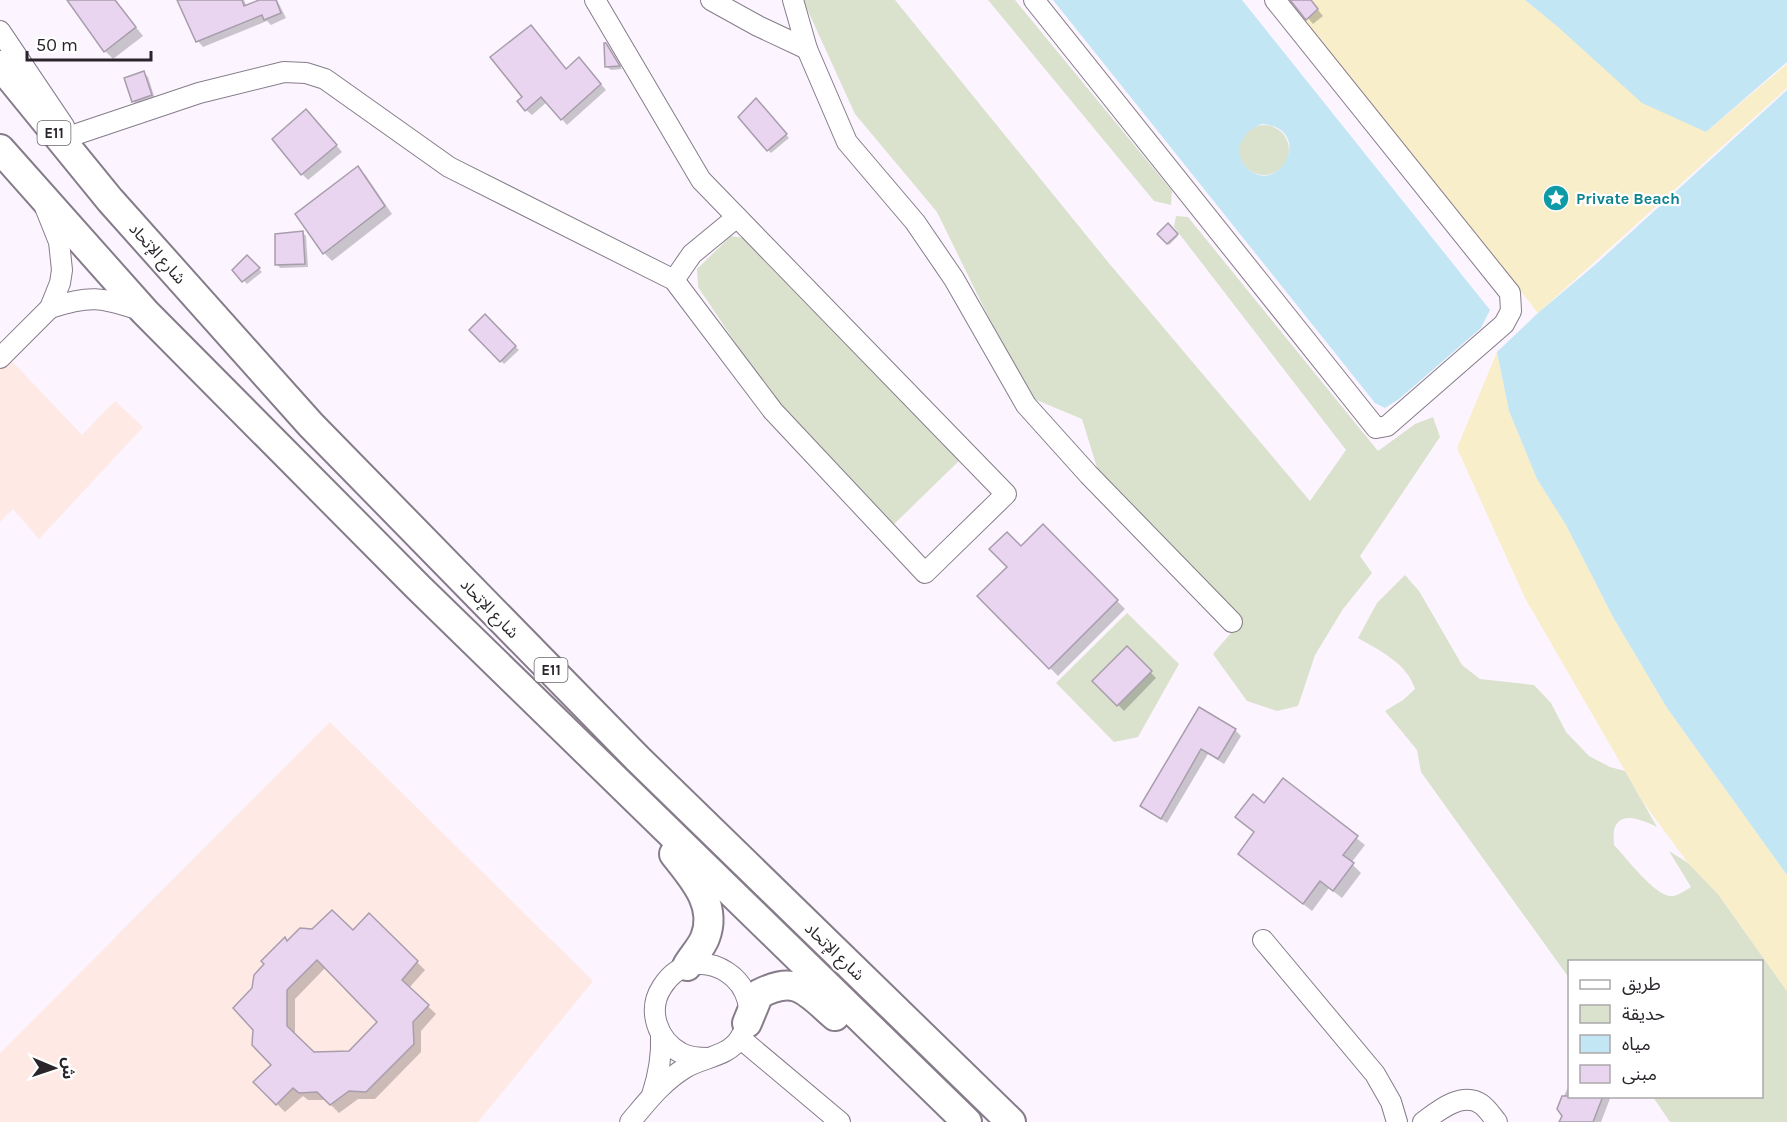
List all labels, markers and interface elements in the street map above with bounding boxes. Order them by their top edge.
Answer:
scale bar [27,24,152,62]
text: 50 m [36,34,78,56]
road number: E11 [38,121,70,145]
place icon: Private Beach [1541,183,1571,213]
place label: Private Beach [1576,189,1680,208]
street label: شارع الإتحاد [123,219,190,290]
street label: شارع الإتحاد [454,575,523,644]
road number: E11 [534,658,568,682]
street label: شارع الإتحاد [799,918,868,987]
legend [1568,960,1763,1098]
text: طريق [1622,973,1661,995]
text: حديقة [1622,1003,1665,1025]
text: مياه [1622,1033,1651,1055]
north arrow [24,1038,84,1098]
text: ش [59,1057,78,1080]
text: مبنى [1622,1063,1657,1085]

